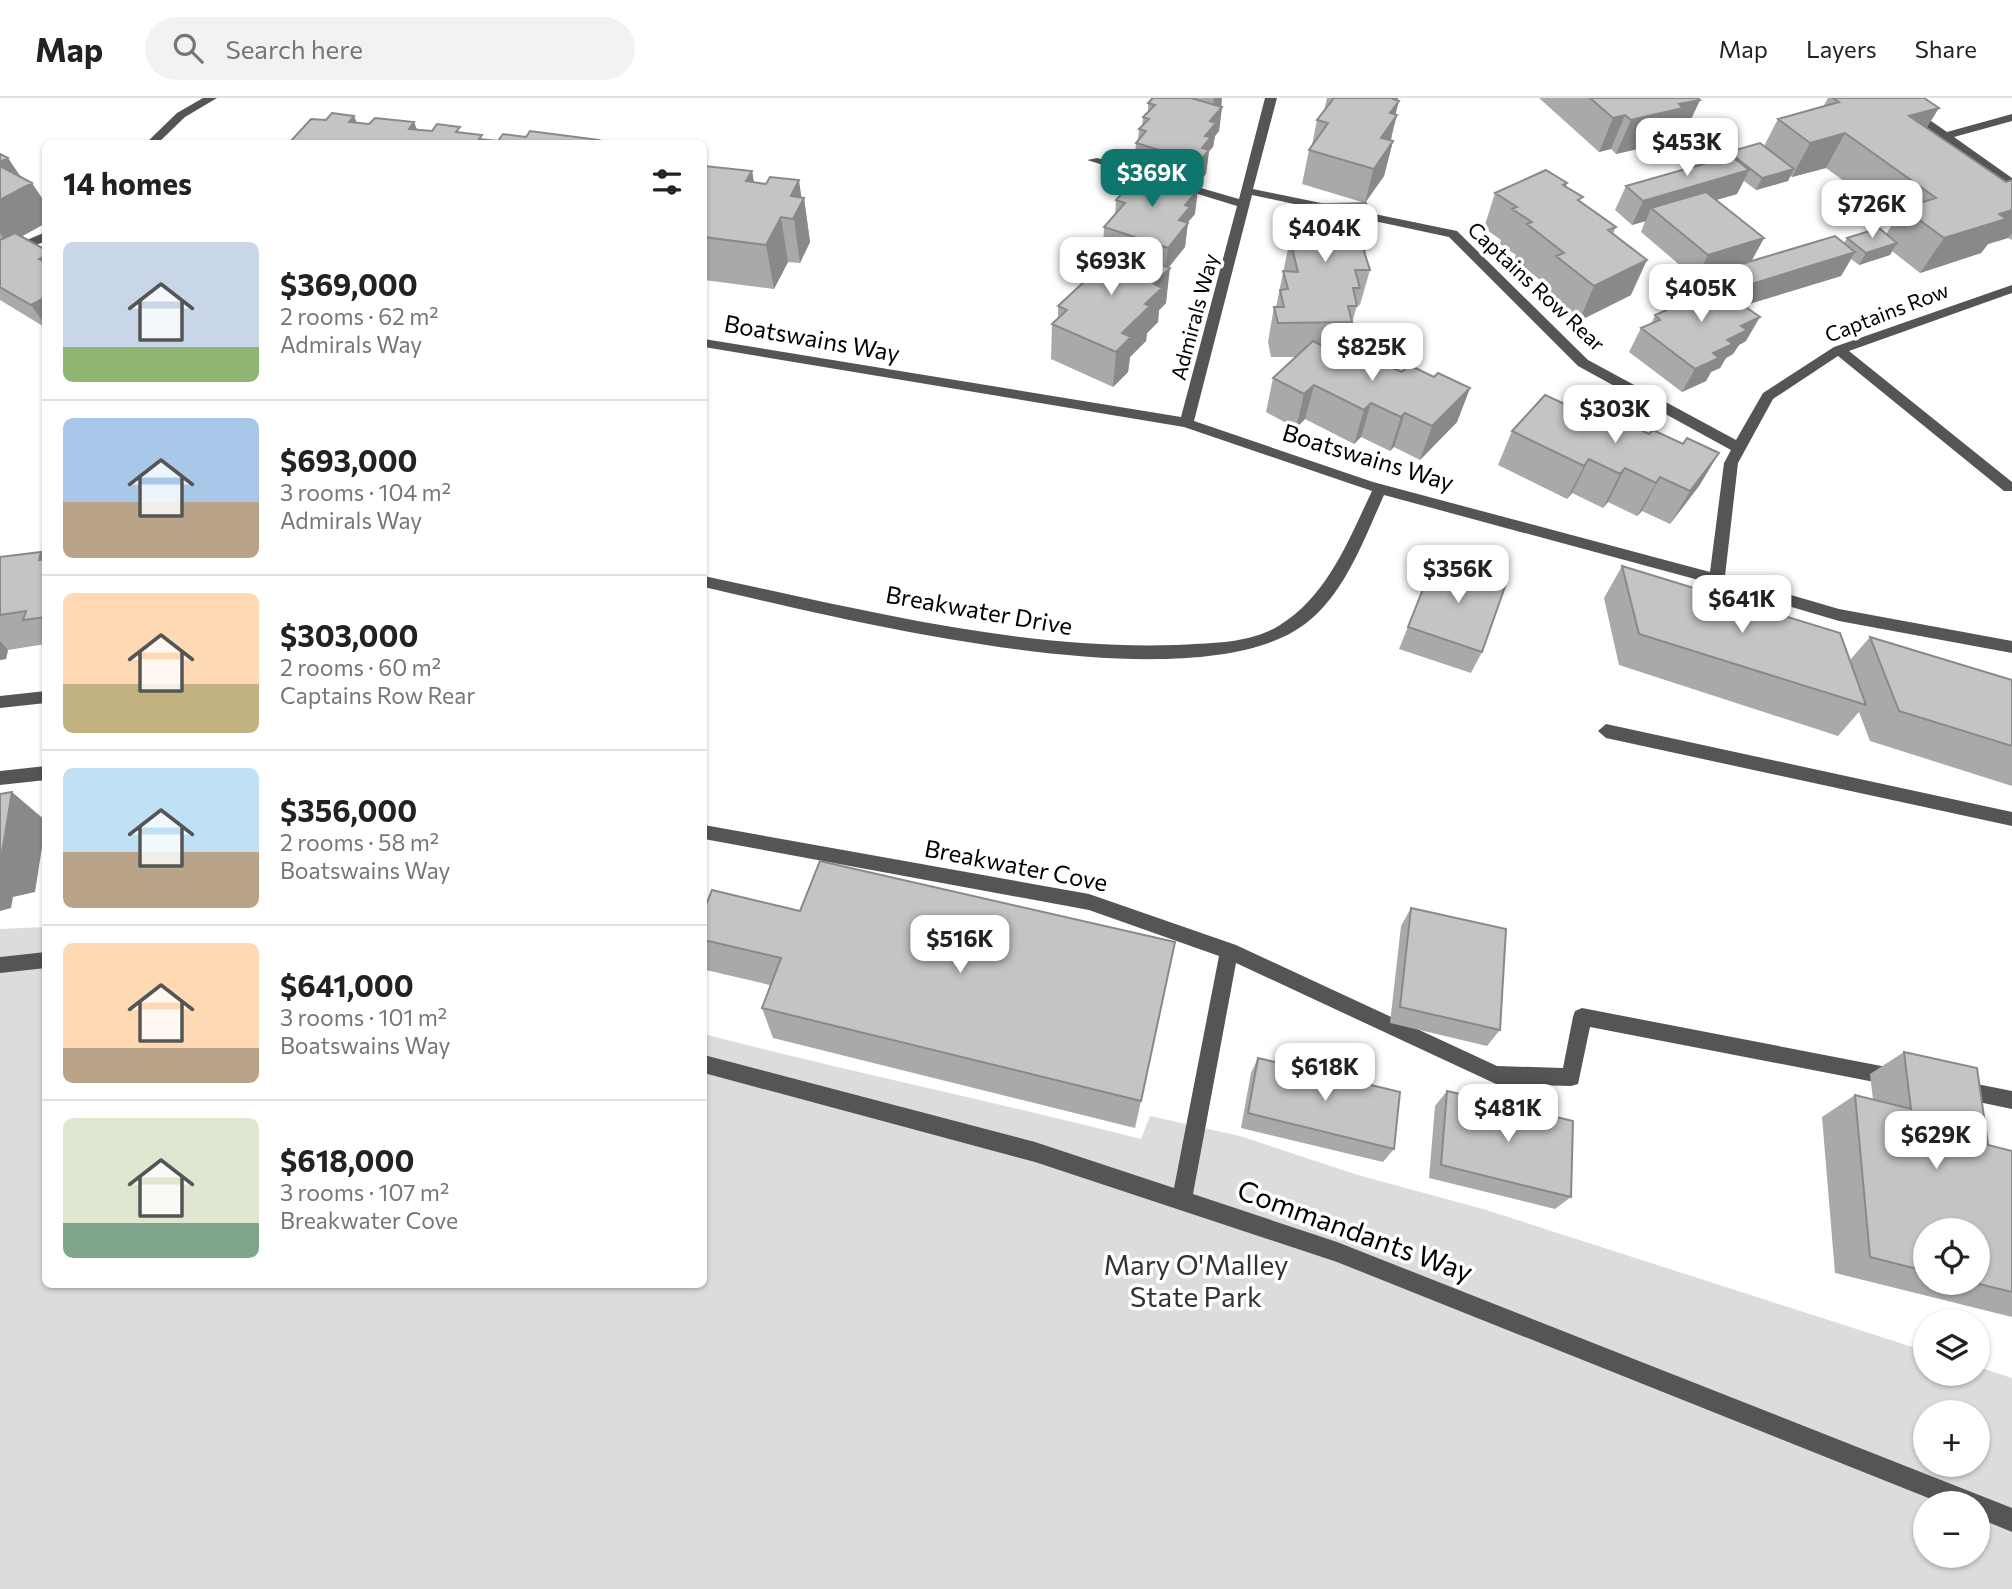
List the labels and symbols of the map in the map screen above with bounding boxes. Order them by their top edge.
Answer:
pin: $453K [1638,118,1736,178]
pin: $369K [1103,150,1201,209]
pin: $726K [1823,180,1921,240]
pin: $404K [1276,204,1374,264]
street label: Captains Row Rear [1463,216,1611,356]
pin: $693K [1062,238,1160,297]
street label: Admirals Way [1165,251,1222,383]
pin: $405K [1652,264,1750,324]
street label: Captains Row [1821,276,1952,347]
street label: Boatswains Way [722,308,902,367]
pin: $825K [1323,324,1421,383]
pin: $303K [1566,386,1664,445]
street label: Boatswains Way [1279,417,1458,496]
pin: $356K [1409,546,1507,605]
pin: $641K [1693,575,1791,635]
street label: Breakwater Drive [884,579,1075,640]
street label: Breakwater Cove [922,833,1110,896]
pin: $516K [911,916,1009,975]
pin: $618K [1276,1044,1374,1103]
pin: $481K [1459,1084,1557,1144]
pin: $629K [1887,1112,1985,1171]
street label: Commandants Way [1233,1172,1478,1288]
park label: Mary O'Malley State Park [1103,1247,1289,1313]

